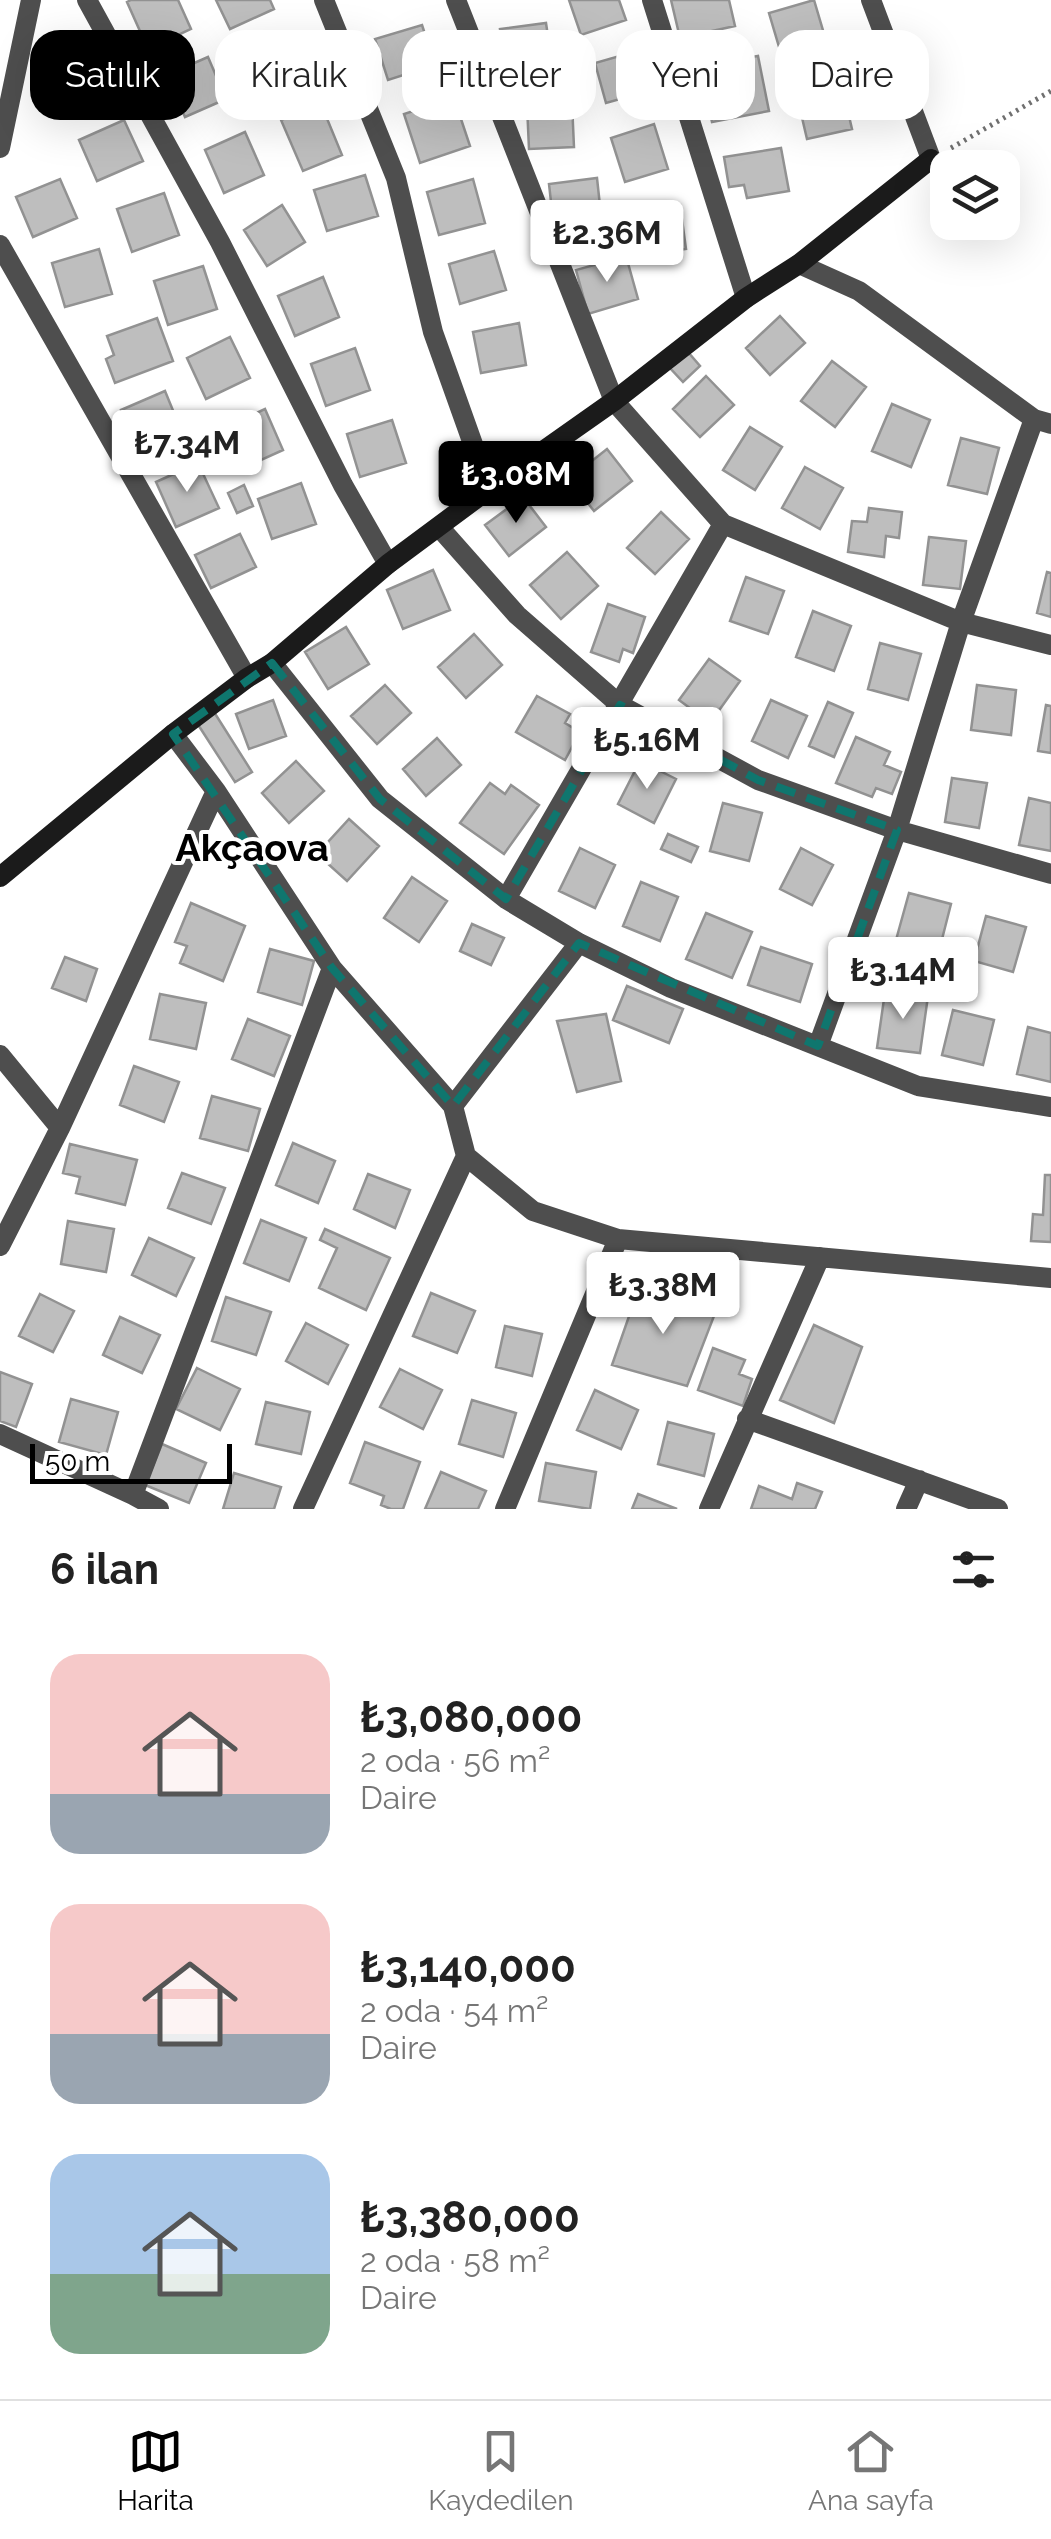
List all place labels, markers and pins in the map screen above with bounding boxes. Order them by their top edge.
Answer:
pin: ₺2.36M [526,200,688,285]
pin: ₺7.34M [106,410,268,495]
pin: ₺3.08M [435,441,597,526]
pin: ₺5.16M [566,707,728,792]
pin: ₺3.14M [822,937,984,1022]
pin: ₺3.38M [582,1252,744,1337]

